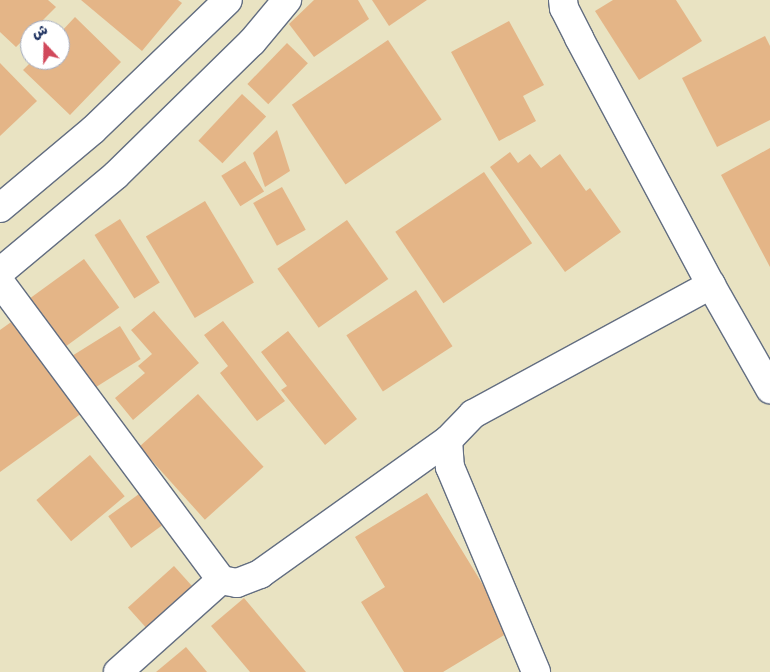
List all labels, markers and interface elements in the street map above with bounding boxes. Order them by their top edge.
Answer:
north arrow [20,20,70,70]
text: ش [30,21,50,42]

